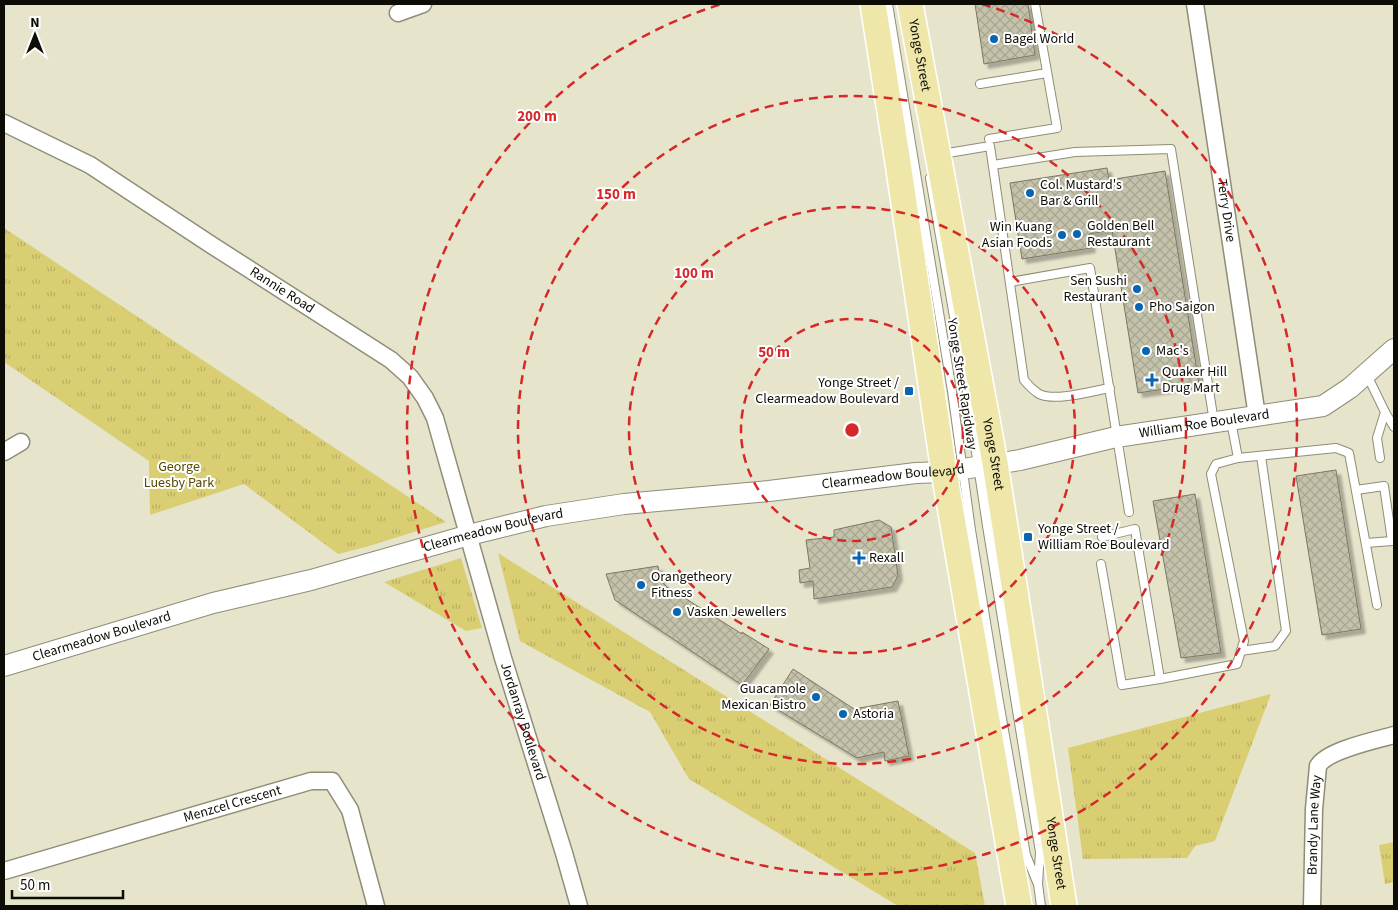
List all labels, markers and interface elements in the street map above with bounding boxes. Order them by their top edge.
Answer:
north arrow [10,10,60,60]
text: N [30,13,40,33]
street label: Yonge Street [903,16,936,93]
place label: Bagel World [1004,29,1074,49]
marker: Bagel World [988,33,1000,45]
text: 200 m [517,106,557,127]
place label: Col. Mustard's Bar & Grill [1040,175,1122,211]
street label: Terry Drive [1211,178,1241,244]
text: 150 m [596,184,636,205]
marker: Col. Mustard's Bar & Grill [1024,187,1036,199]
place label: Golden Bell Restaurant [1087,216,1155,252]
place label: Win Kuang Asian Foods [982,217,1052,253]
marker: Golden Bell Restaurant [1071,228,1083,240]
marker: Win Kuang Asian Foods [1056,229,1068,241]
street label: Rannie Road [246,262,318,319]
text: 100 m [674,263,714,284]
place label: Sen Sushi Restaurant [1064,271,1127,307]
marker: Sen Sushi Restaurant [1131,283,1143,295]
place label: Pho Saigon [1149,297,1215,317]
marker: Pho Saigon [1133,301,1145,313]
street label: Yonge Street Rapidway [942,316,982,452]
place label: Mac's [1156,341,1189,361]
text: 50 m [758,342,790,363]
marker: Mac's [1140,345,1152,357]
place label: Quaker Hill Drug Mart [1162,362,1227,398]
place label: Yonge Street / Clearmeadow Boulevard [755,373,899,409]
marker: Quaker Hill Drug Mart [1146,374,1158,386]
marker: Yonge Street / Clearmeadow Boulevard [903,385,915,397]
street label: William Roe Boulevard [1138,404,1271,443]
street label: Yonge Street [977,416,1009,492]
centre of rings [843,421,861,439]
park label: George Luesby Park [144,457,214,493]
street label: Clearmeadow Boulevard [820,459,966,494]
street label: Clearmeadow Boulevard [421,503,565,558]
place label: Yonge Street / William Roe Boulevard [1037,519,1169,555]
marker: Yonge Street / William Roe Boulevard [1022,531,1034,543]
place label: Rexall [869,548,904,568]
marker: Rexall [853,552,865,564]
place label: Orangetheory Fitness [651,567,732,603]
marker: Orangetheory Fitness [635,579,647,591]
place label: Vasken Jewellers [687,602,786,622]
street label: Clearmeadow Boulevard [30,606,173,667]
marker: Vasken Jewellers [671,606,683,618]
street label: Jordanray Boulevard [495,660,551,783]
place label: Guacamole Mexican Bistro [721,679,806,715]
marker: Guacamole Mexican Bistro [810,691,822,703]
place label: Astoria [853,704,894,724]
marker: Astoria [837,708,849,720]
street label: Brandy Lane Way [1303,774,1327,875]
street label: Menzcel Crescent [181,780,284,828]
street label: Yonge Street [1040,815,1071,891]
scale bar [12,868,124,900]
text: 50 m [20,875,50,896]

